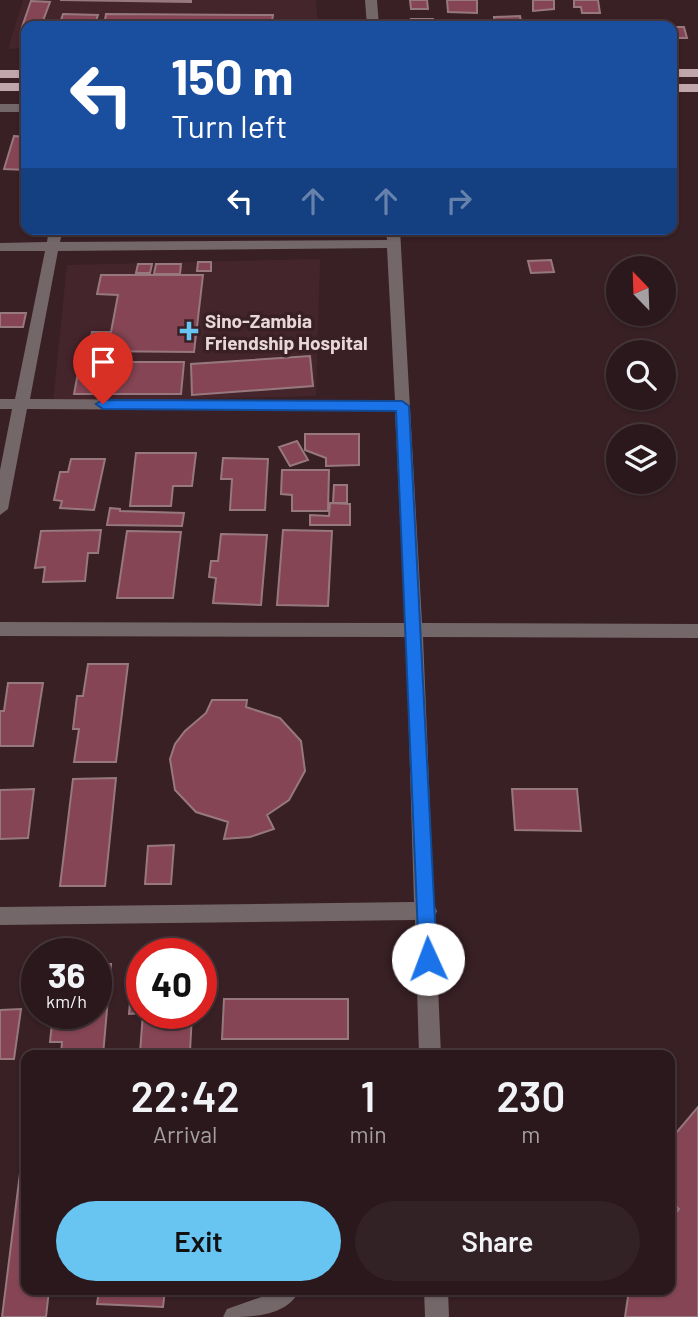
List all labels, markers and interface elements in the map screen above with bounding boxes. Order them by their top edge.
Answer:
text: 150 m [171,46,293,105]
icon: left [56,49,147,140]
text: Turn left [171,106,288,144]
icon: left [221,182,259,220]
icon: ahead [294,182,332,220]
icon: ahead [367,182,405,220]
icon: right [440,182,478,220]
north arrow [606,256,676,326]
map controls [606,256,676,494]
place label: Sino-Zambia Friendship Hospital [205,309,368,354]
marker: Sino-Zambia Friendship Hospital [179,321,199,341]
pin [73,332,133,404]
button: search [606,340,676,410]
icon: arrive [84,343,122,381]
button: layers [606,424,676,494]
position arrow [391,922,465,996]
speed limit sign: 40 [126,938,217,1029]
text: 36 [48,953,85,995]
text: km/h [46,990,87,1012]
text: 22:42 [131,1070,240,1120]
text: 1 [361,1070,375,1120]
text: 230 [496,1070,565,1120]
text: Arrival [153,1120,217,1148]
text: min [349,1120,387,1148]
text: m [521,1120,540,1148]
button: Exit [56,1201,341,1281]
button: Share [355,1201,640,1281]

